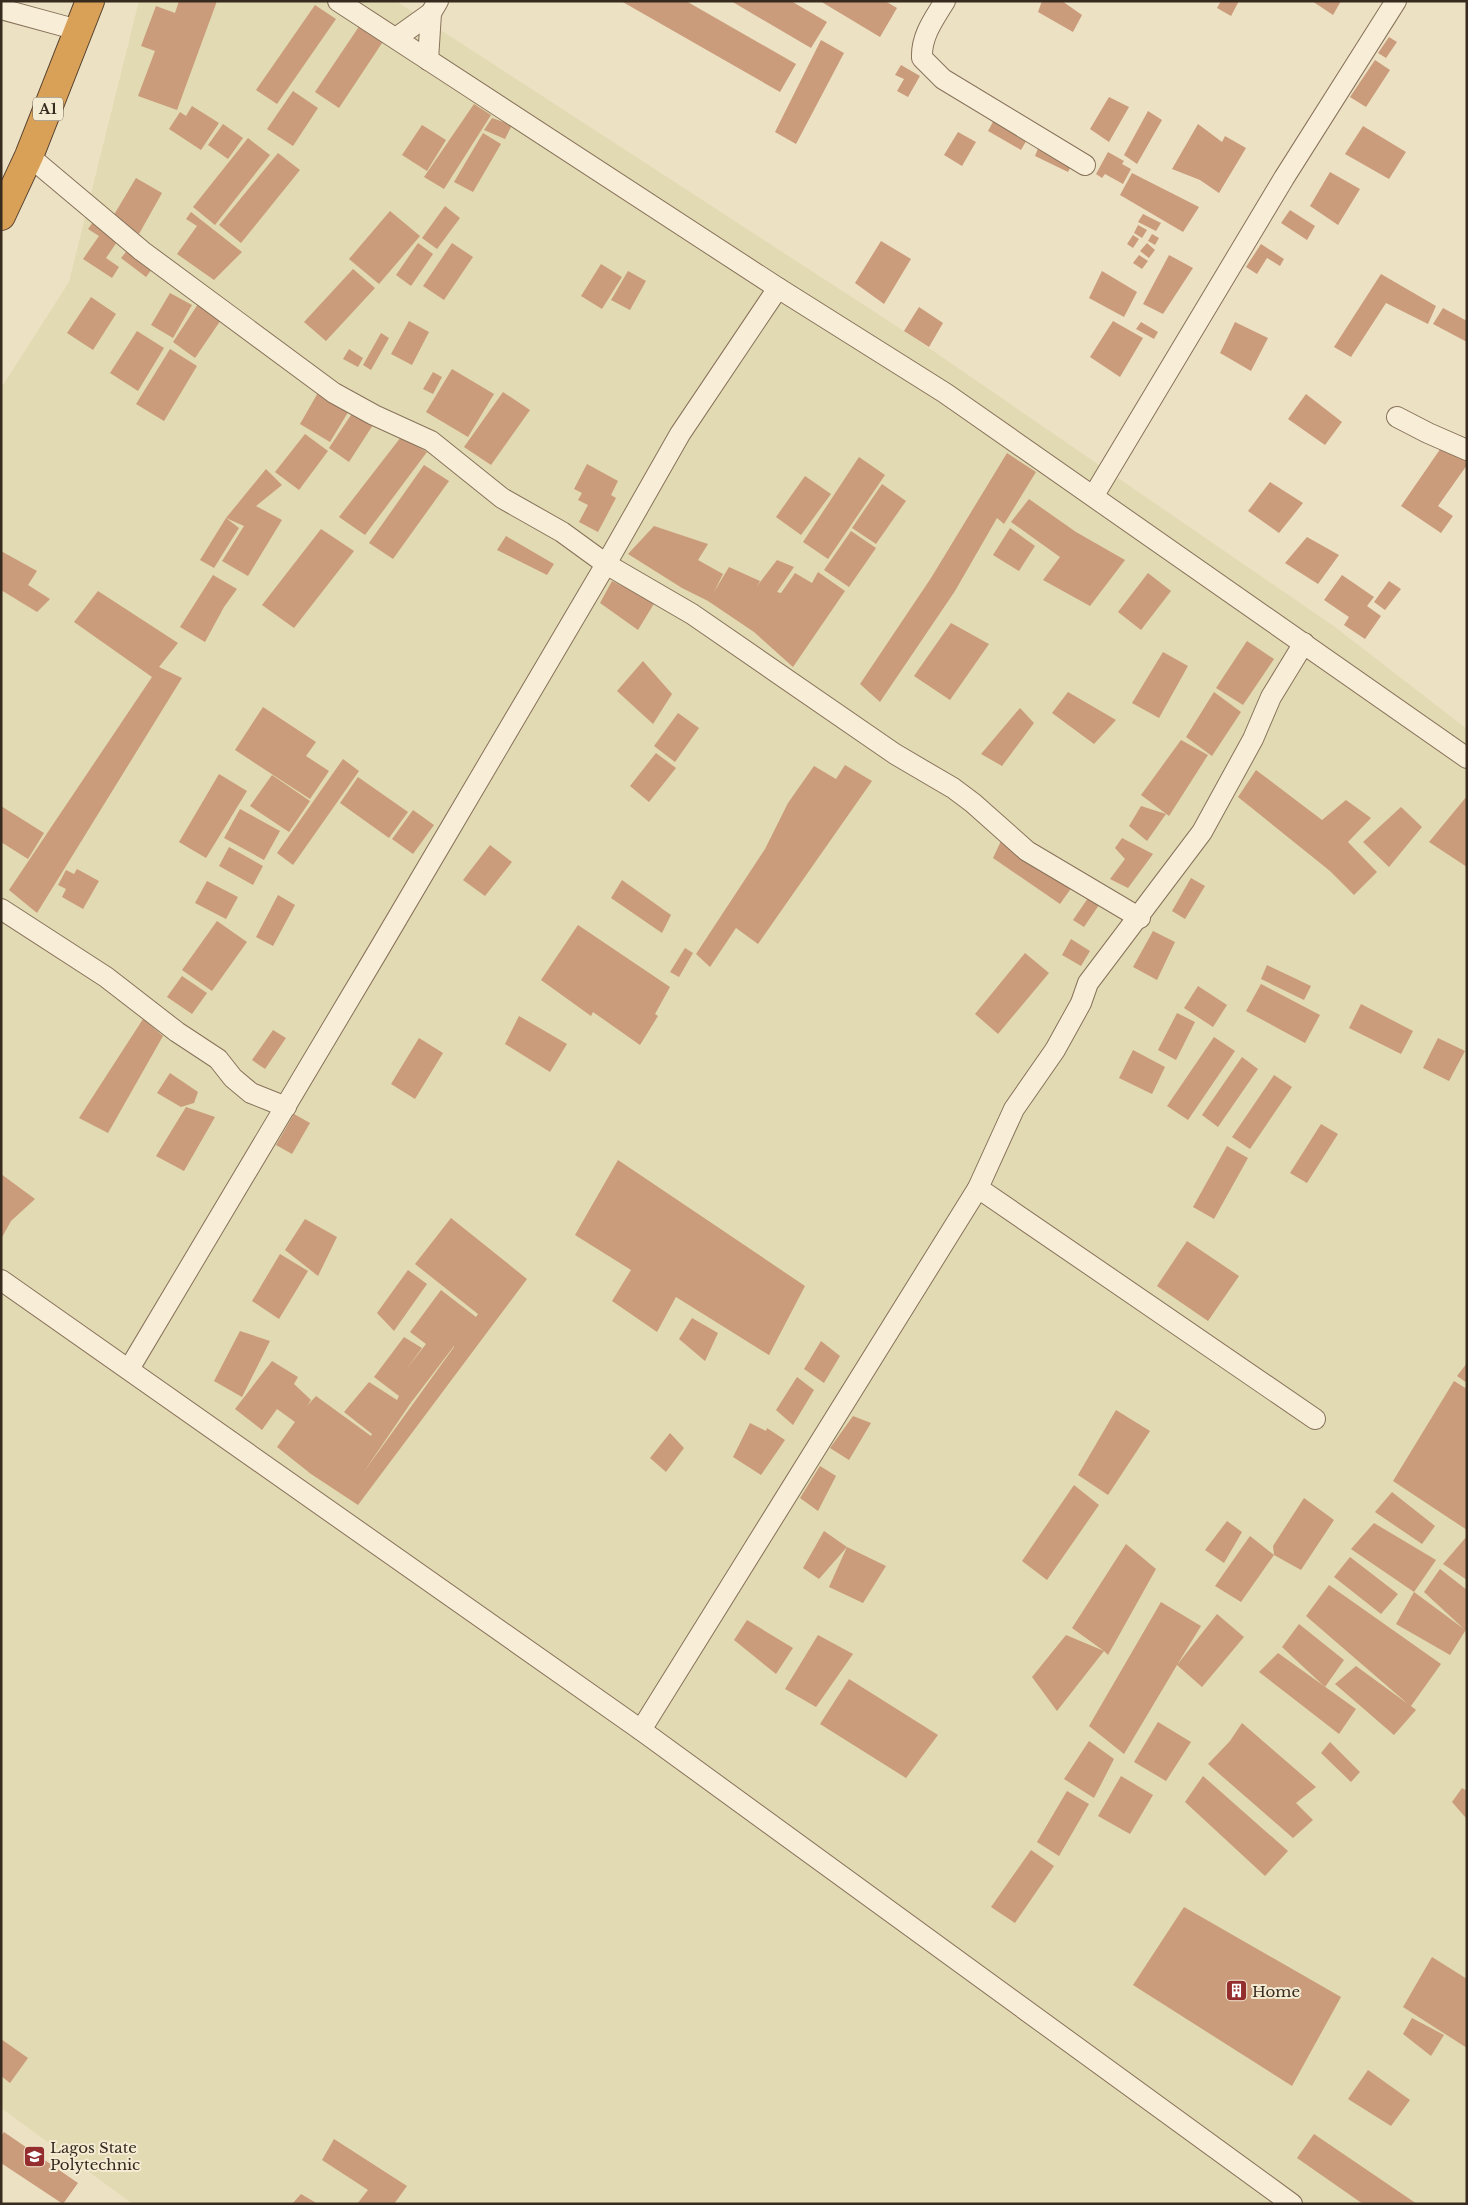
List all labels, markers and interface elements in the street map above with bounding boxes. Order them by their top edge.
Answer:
road number: A1 [33,98,63,120]
building icon: Home [1224,1979,1248,2003]
place label: Home [1252,1982,1300,2001]
place label: Lagos State Polytechnic [50,2138,140,2174]
school or university icon: Lagos State Polytechnic [22,2144,46,2168]

